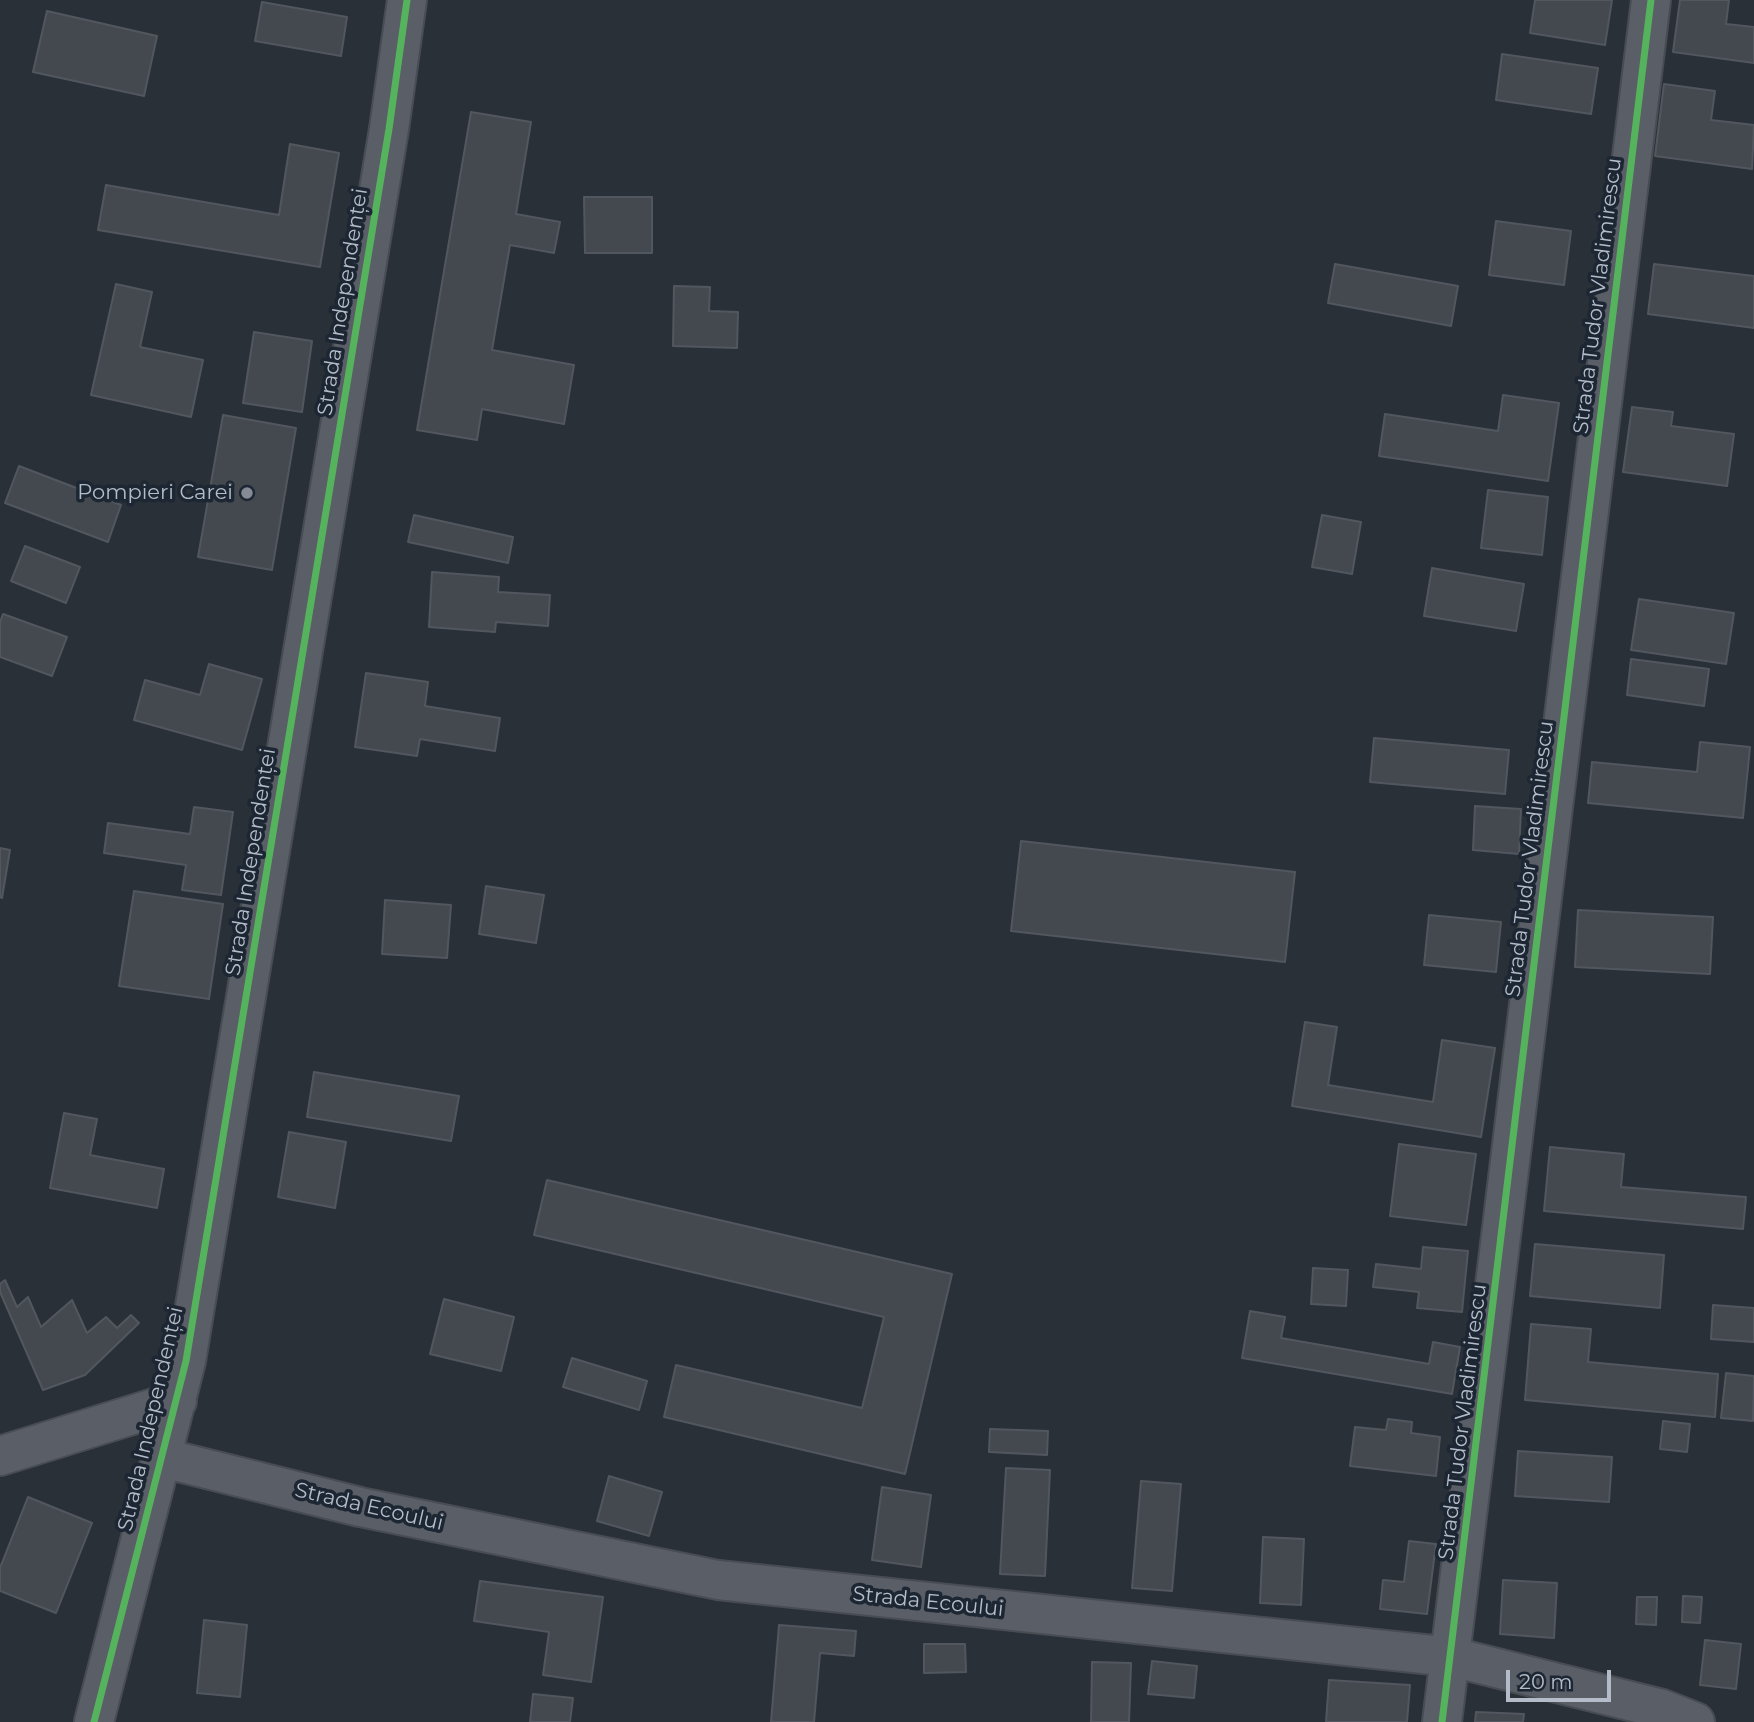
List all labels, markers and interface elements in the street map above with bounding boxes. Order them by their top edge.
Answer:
street label: Strada Tudor Vladimirescu [1569,157,1627,435]
street label: Strada Independenței [313,187,373,417]
place label: Pompieri Carei [77,480,233,506]
marker: Pompieri Carei [239,485,255,501]
street label: Strada Tudor Vladimirescu [1501,720,1559,998]
street label: Strada Independenței [221,747,281,977]
street label: Strada Tudor Vladimirescu [1434,1283,1492,1561]
street label: Strada Independenței [113,1304,189,1534]
street label: Strada Ecoului [292,1478,446,1536]
street label: Strada Ecoului [851,1582,1005,1622]
scale bar [1509,1656,1614,1700]
text: 20 m [1519,1669,1573,1694]

